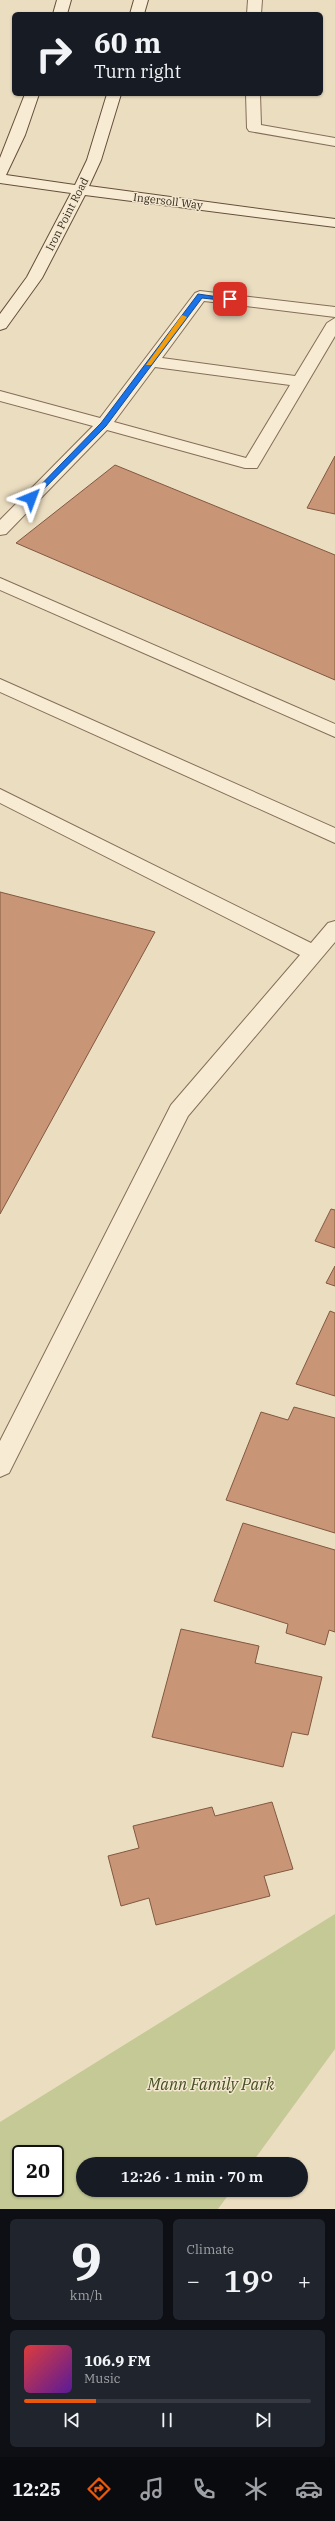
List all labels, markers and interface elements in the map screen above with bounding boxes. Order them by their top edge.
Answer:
text: 60 m [94,24,161,61]
icon: right [28,28,80,80]
text: Turn right [94,60,181,83]
street label: Iron Point Road [42,175,92,253]
street label: Ingersoll Way [132,190,204,212]
pin [213,282,247,316]
icon: arrive [219,288,241,310]
position arrow [10.0,477,52.0,519]
park label: Mann Family Park [146,2074,275,2094]
speed limit sign: 20 [12,2145,64,2197]
text: 12:26 · 1 min · 70 m [121,2167,263,2186]
text: 9 [71,2227,102,2294]
text: Climate [187,2241,234,2258]
text: 19° [224,2261,274,2300]
text: − [187,2266,200,2295]
text: + [298,2266,311,2295]
text: km/h [70,2287,103,2304]
text: 106.9 FM [84,2351,151,2370]
text: Music [84,2370,121,2387]
icon: previous [61,2409,83,2431]
icon: pause [156,2409,178,2431]
icon: next [252,2409,274,2431]
icon: directions [85,2475,113,2503]
icon: music [138,2475,166,2503]
icon: phone [190,2475,218,2503]
icon: climate [242,2475,270,2503]
icon: car [295,2475,323,2503]
text: 12:25 [12,2478,61,2501]

